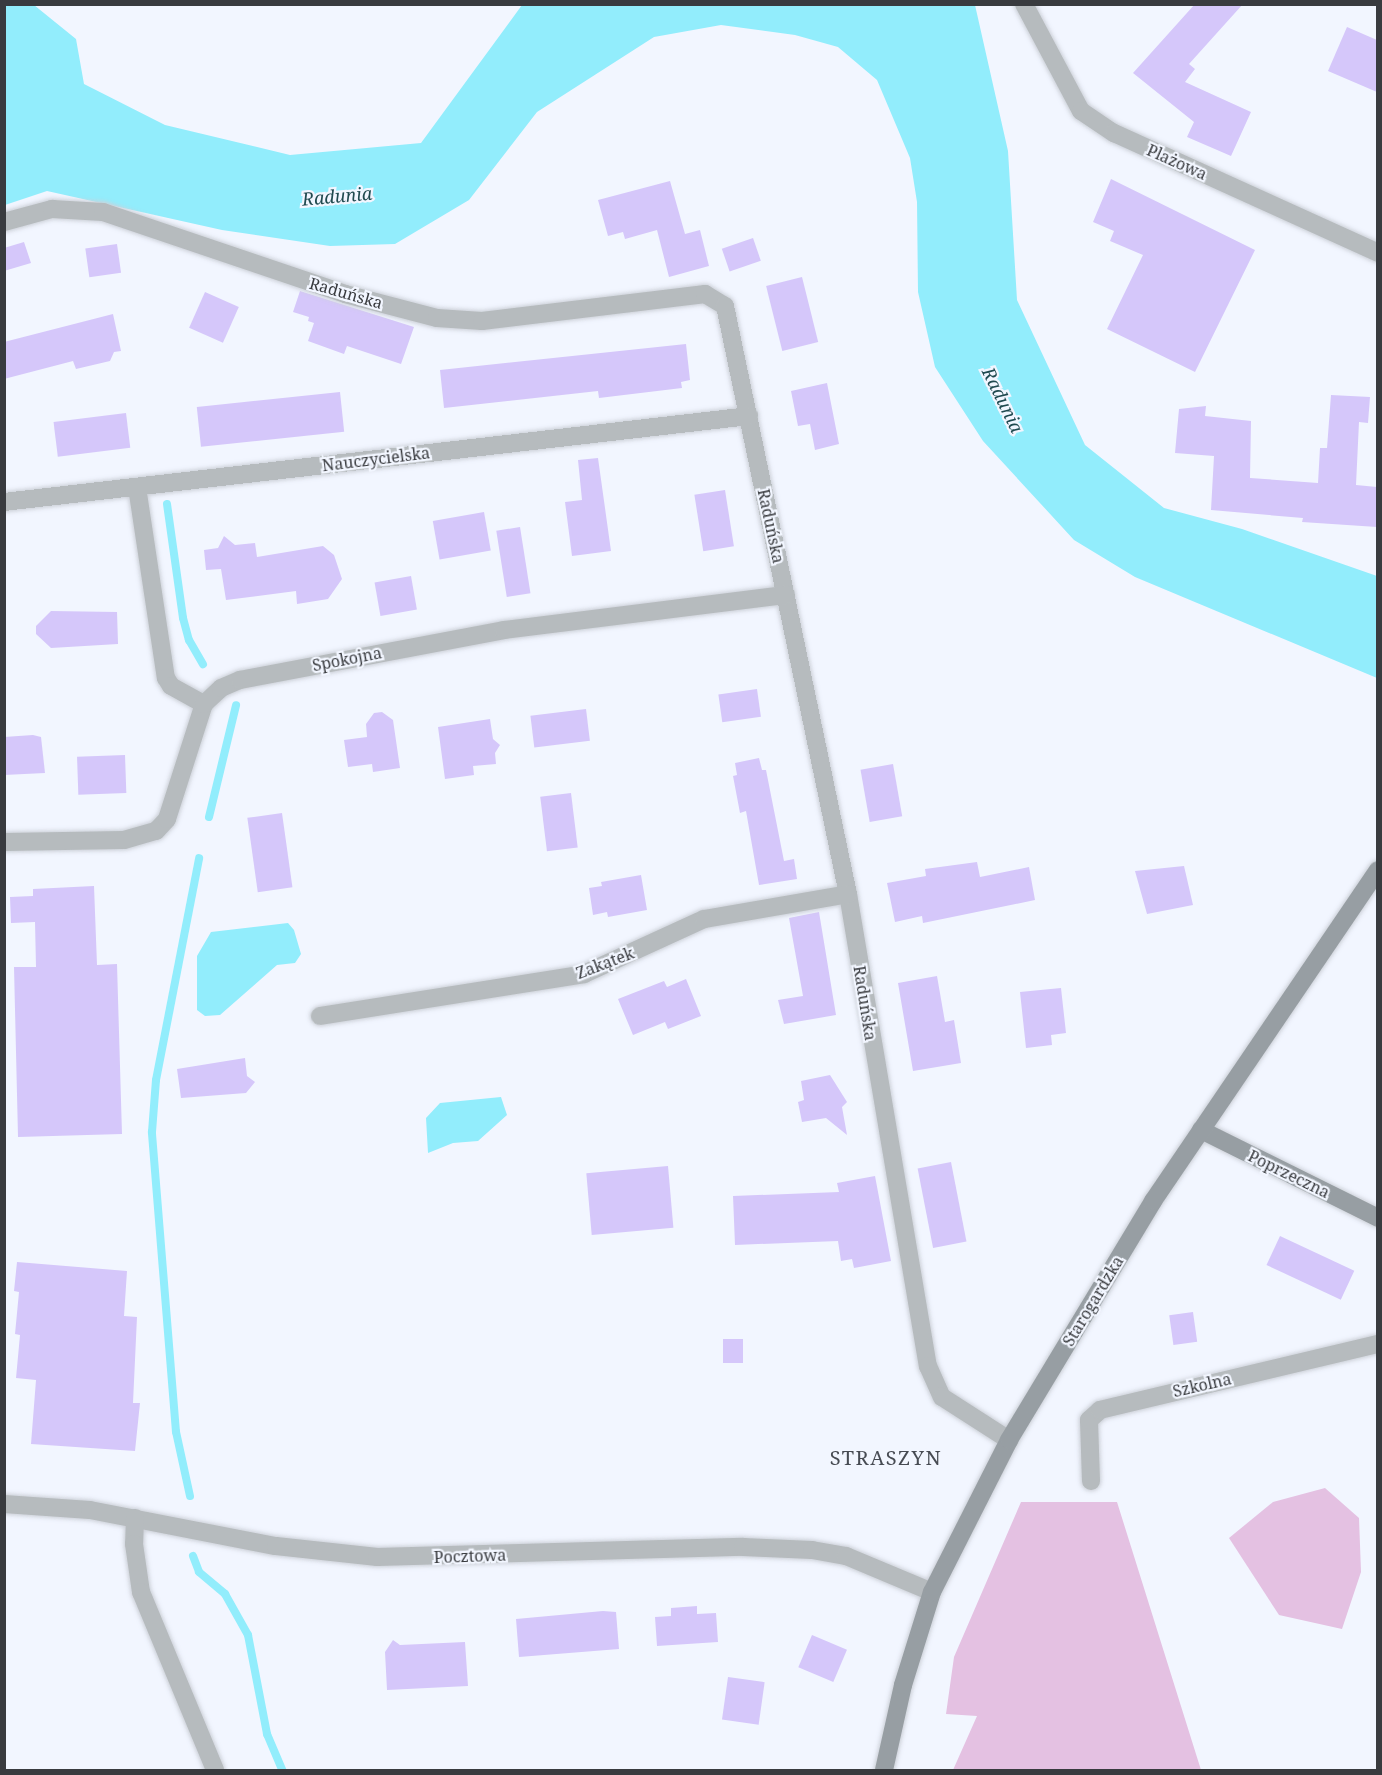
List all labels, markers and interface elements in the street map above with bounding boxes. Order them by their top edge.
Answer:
street label: Plażowa [1144,140,1210,184]
water label: Radunia [301,182,373,210]
street label: Raduńska [307,273,385,313]
water label: Radunia [978,364,1028,436]
street label: Nauczycielska [321,443,431,475]
street label: Raduńska [754,487,788,565]
street label: Spokojna [311,643,383,675]
street label: Zakątek [573,943,637,983]
street label: Raduńska [850,964,880,1042]
street label: Poprzeczna [1245,1146,1333,1202]
street label: Starogardzka [1059,1252,1127,1350]
street label: Szkolna [1171,1369,1233,1401]
district label: STRASZYN [830,1445,942,1469]
street label: Pocztowa [433,1545,507,1567]

